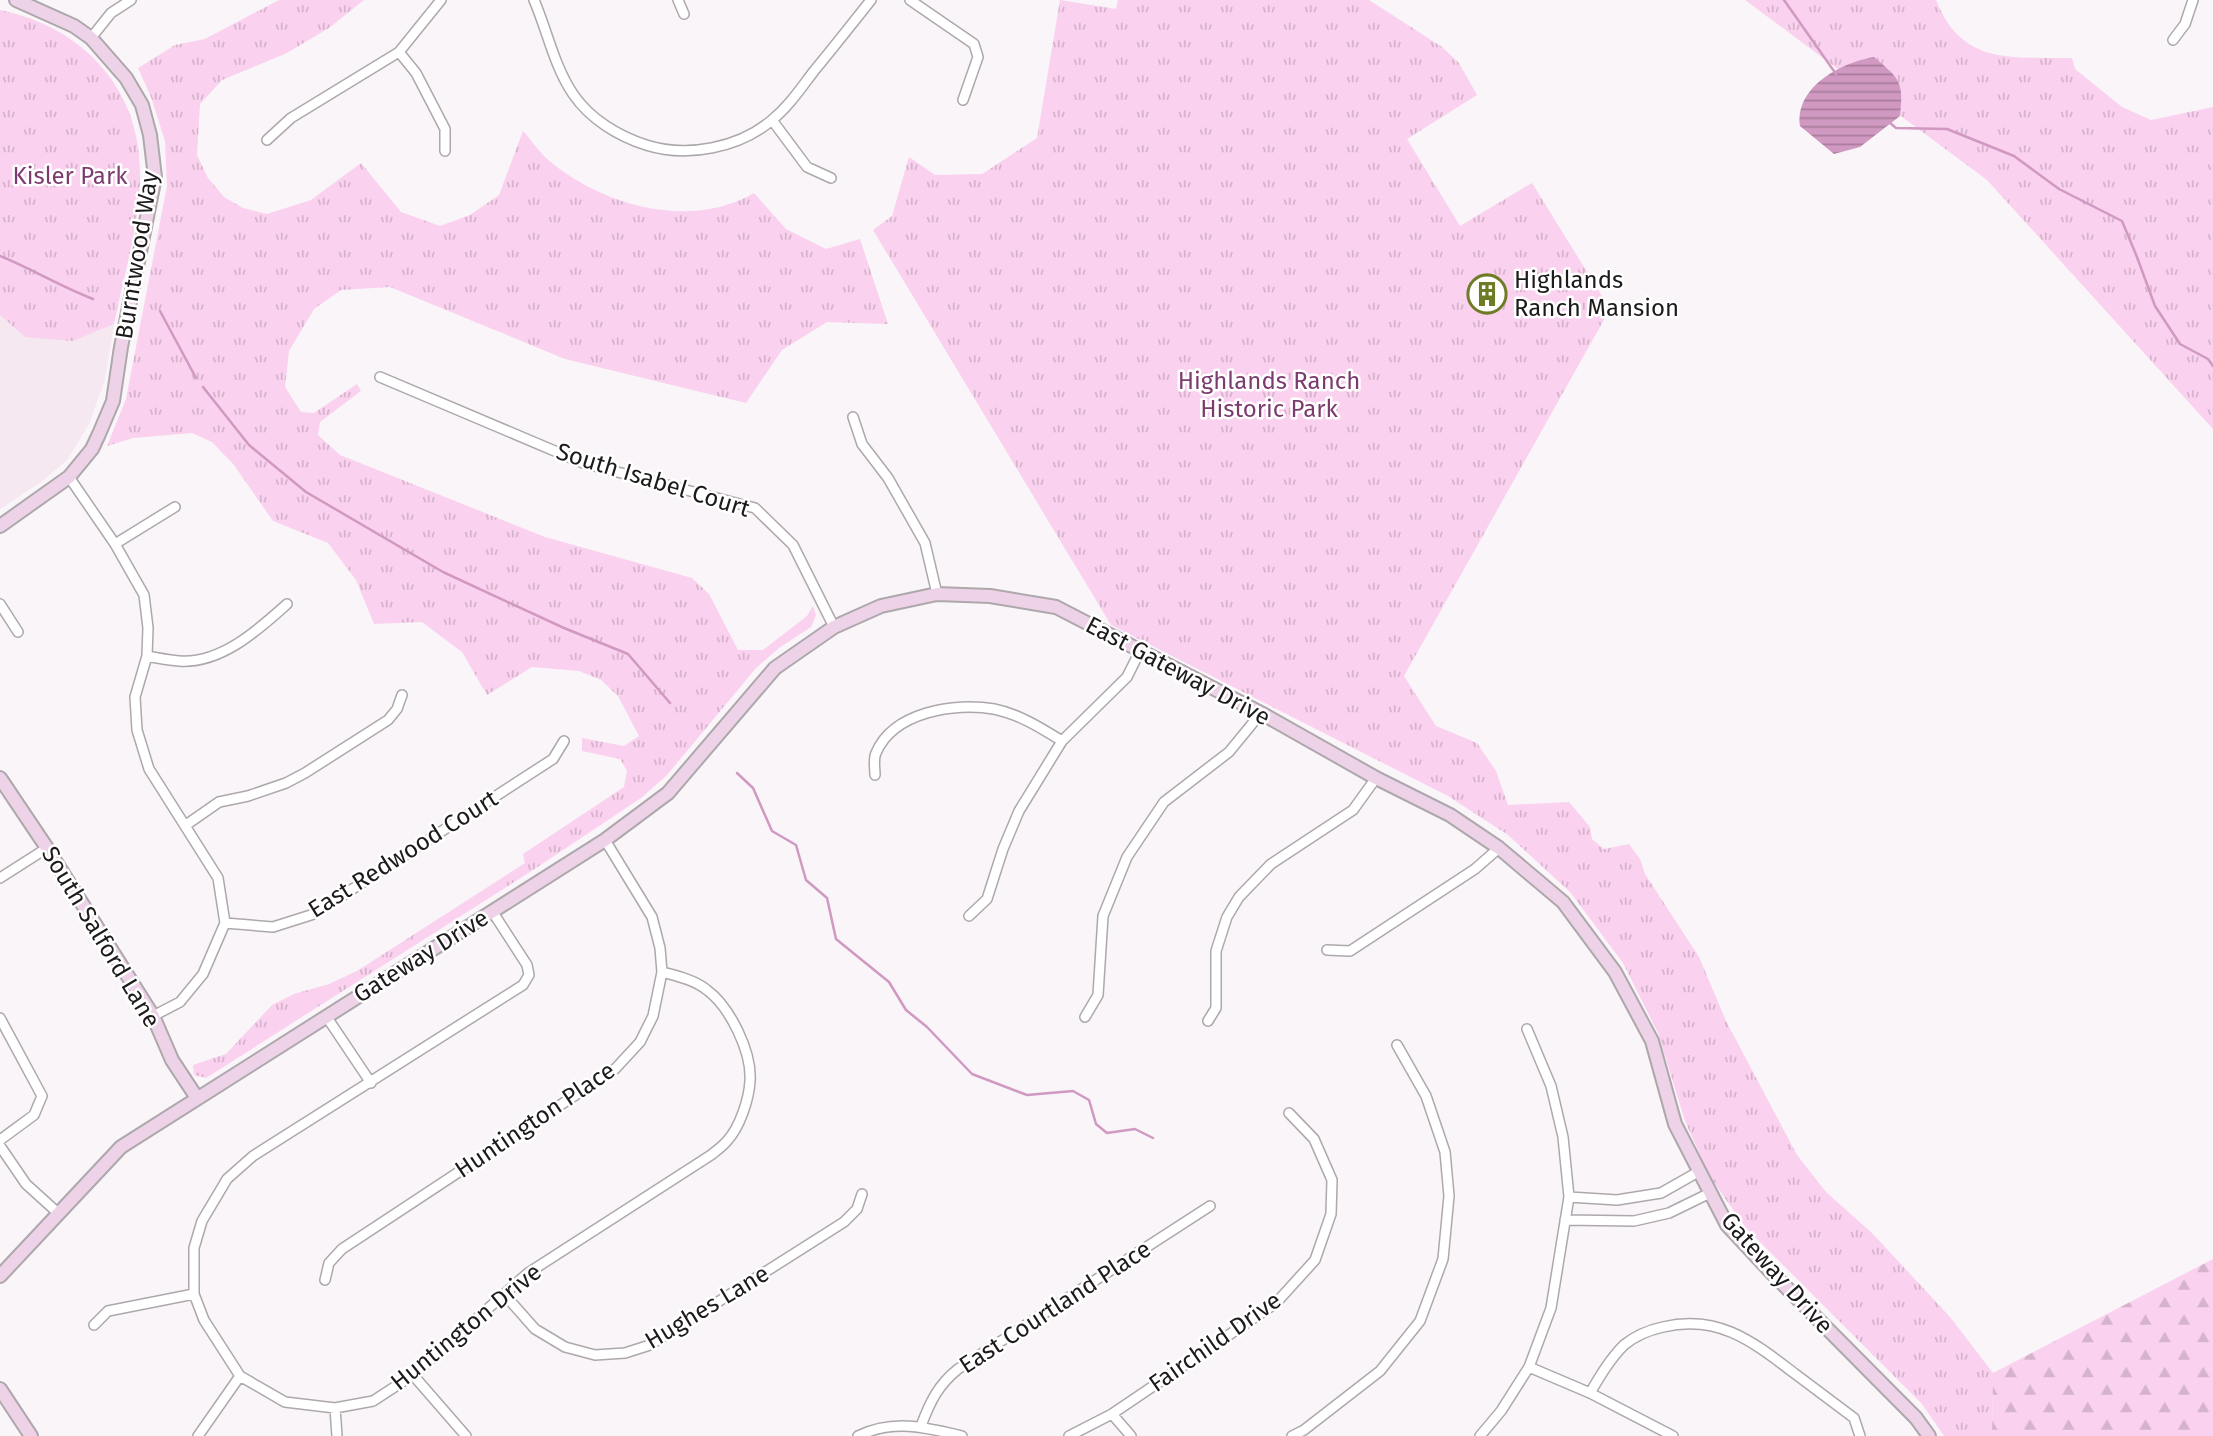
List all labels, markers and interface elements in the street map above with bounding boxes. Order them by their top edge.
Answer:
park label: Kisler Park [13,162,128,190]
street label: Burntwood Way [110,169,164,341]
place label: Highlands Ranch Mansion [1514,266,1679,322]
building icon: Highlands Ranch Mansion [1466,273,1508,315]
park label: Highlands Ranch Historic Park [1178,367,1360,423]
street label: South Isabel Court [553,437,753,523]
street label: East Gateway Drive [1081,610,1275,732]
street label: East Redwood Court [303,784,503,924]
street label: South Salford Lane [36,841,166,1033]
street label: Gateway Drive [348,903,494,1009]
street label: Huntington Place [450,1056,620,1184]
street label: Gateway Drive [1715,1207,1839,1339]
street label: East Courtland Place [954,1235,1156,1379]
street label: Huntington Drive [385,1258,547,1396]
street label: Hughes Lane [640,1259,774,1355]
street label: Fairchild Drive [1144,1286,1286,1398]

